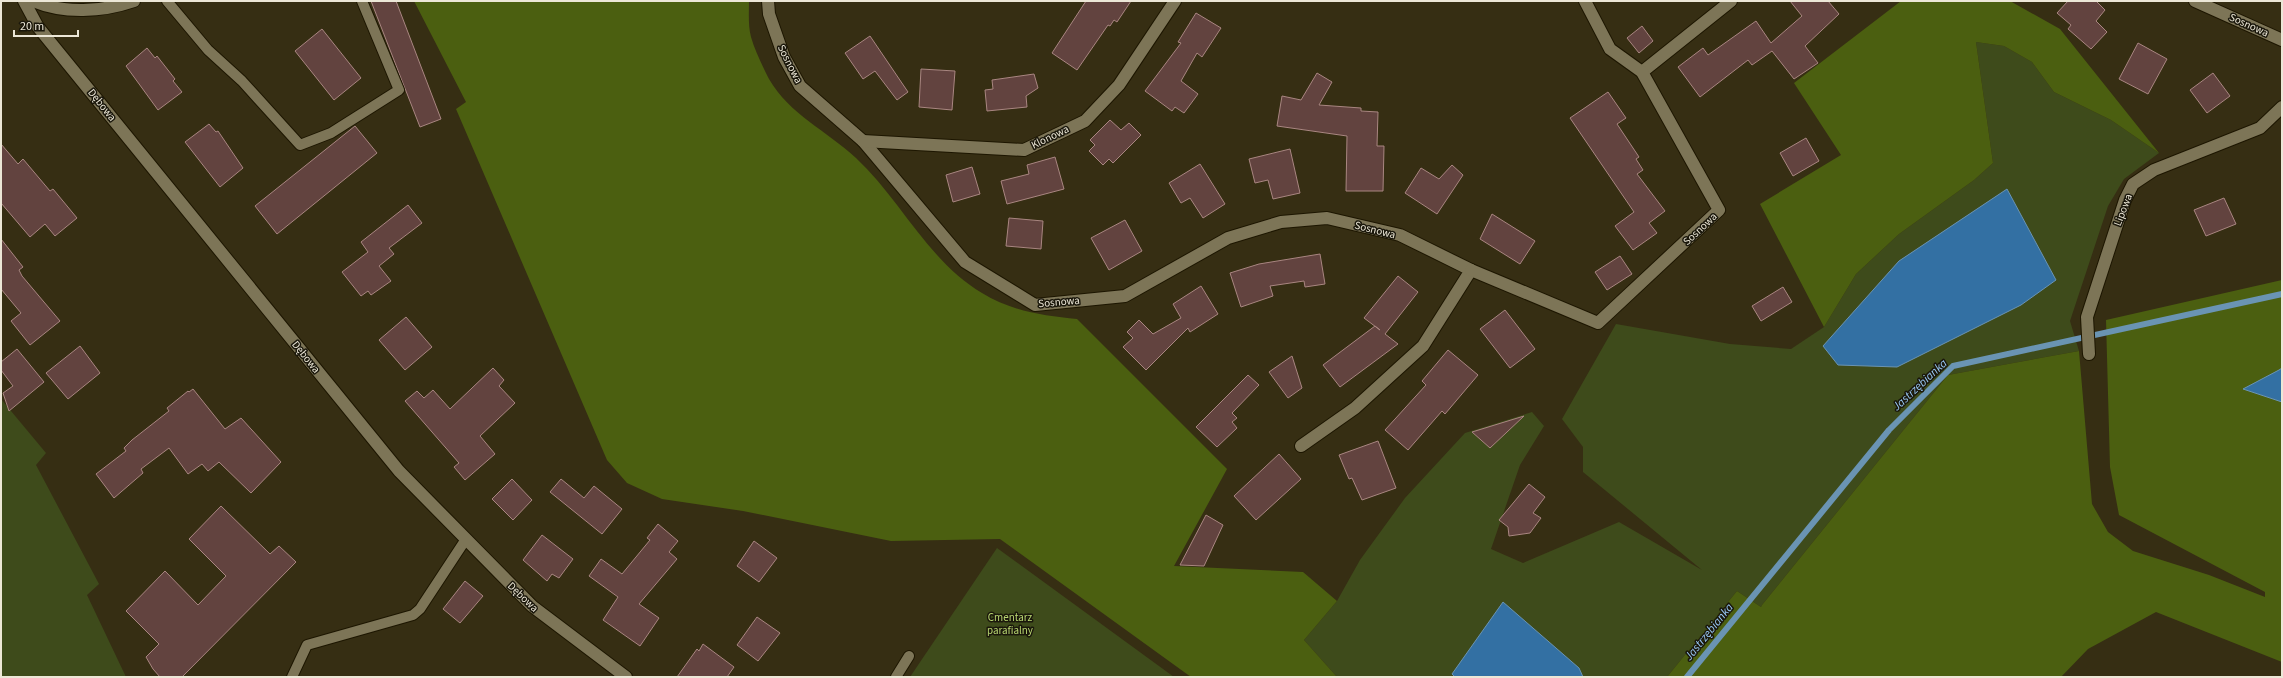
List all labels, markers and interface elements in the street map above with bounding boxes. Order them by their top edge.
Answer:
street label: Sosnowa [2227,10,2271,40]
scale bar [14,12,78,38]
text: 20 m [20,18,44,35]
street label: Sosnowa [774,42,806,86]
street label: Dębowa [84,86,120,124]
street label: Klonowa [1029,121,1071,153]
street label: Lipowa [2110,192,2136,228]
street label: Sosnowa [1680,209,1720,249]
street label: Sosnowa [1353,218,1397,242]
street label: Sosnowa [1038,293,1080,311]
street label: Dębowa [288,338,324,376]
water label: Jastrzębianka [1888,355,1951,415]
street label: Dębowa [504,579,542,615]
water label: Jastrzębianka [1680,599,1738,665]
park label: Cmentarz parafialny [987,610,1033,638]

